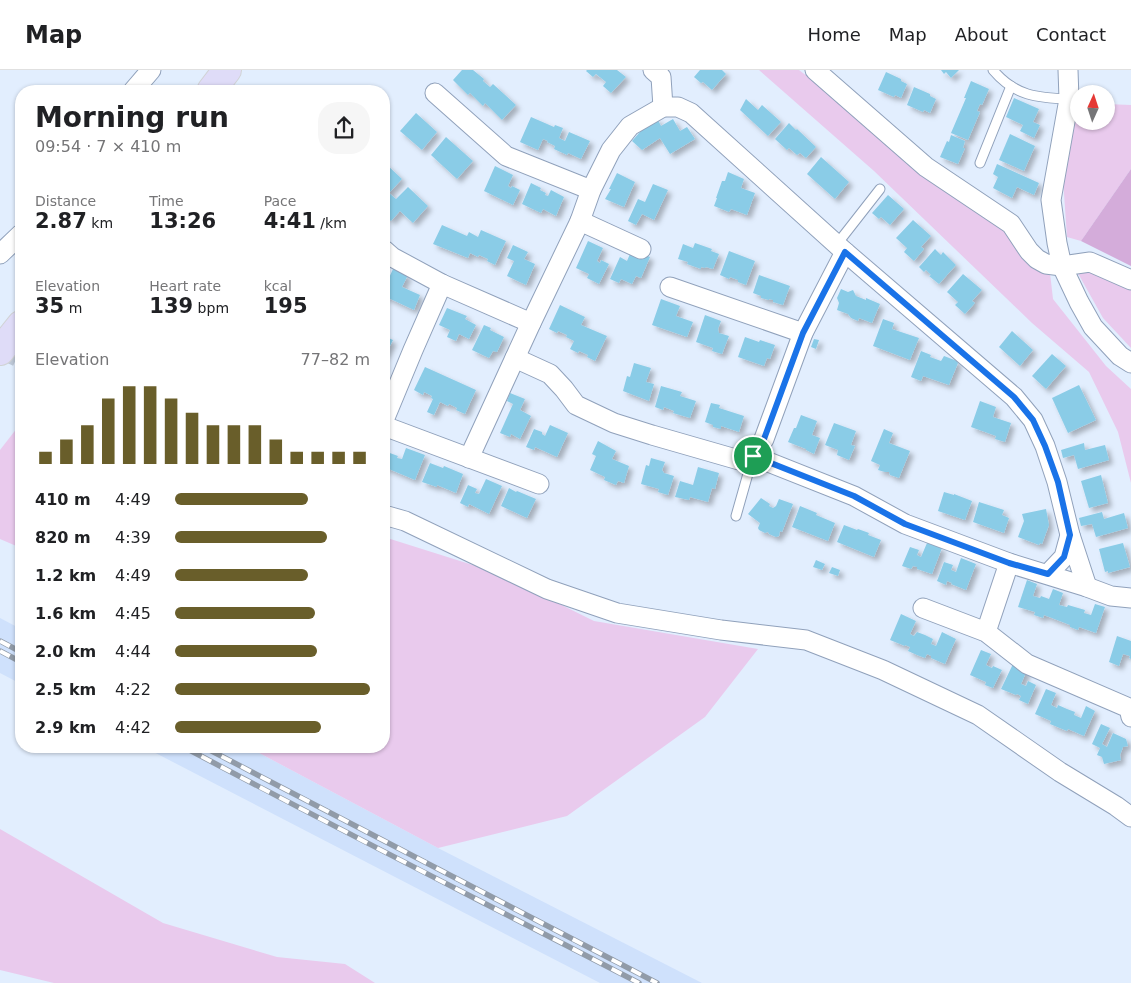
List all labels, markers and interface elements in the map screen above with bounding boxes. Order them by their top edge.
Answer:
text: Map [25,21,82,49]
text: Home [808,24,861,45]
text: Map [889,24,927,45]
text: About [955,24,1008,45]
text: Contact [1036,24,1106,45]
north arrow [1070,85,1115,130]
map controls [1070,85,1115,130]
text: Morning run [35,101,229,134]
button: share [318,102,370,154]
text: 09:54 · 7 × 410 m [35,137,181,156]
text: Distance [35,193,96,209]
text: Time [149,193,184,209]
text: Pace [264,193,296,209]
text: 2.87 [35,209,87,233]
text: 13:26 [149,209,216,233]
text: 4:41 [264,209,316,233]
text: km [87,215,113,231]
text: /km [316,215,347,231]
text: Elevation [35,278,100,294]
text: Heart rate [149,278,221,294]
text: kcal [264,278,292,294]
text: 35 [35,294,64,318]
text: 139 [149,294,193,318]
text: 195 [264,294,308,318]
text: m [64,300,82,316]
text: bpm [193,300,229,316]
text: Elevation [35,350,109,369]
text: 77–82 m [301,350,370,369]
pin [732,435,774,477]
icon: arrive [739,442,767,470]
text: 410 m [35,490,91,509]
text: 4:49 [115,490,151,509]
text: 820 m [35,528,91,547]
text: 4:39 [115,528,151,547]
text: 1.2 km [35,566,96,585]
text: 4:49 [115,566,151,585]
text: 1.6 km [35,604,96,623]
text: 4:45 [115,604,151,623]
text: 2.0 km [35,642,96,661]
text: 4:44 [115,642,151,661]
text: 2.5 km [35,680,96,699]
text: 4:22 [115,680,151,699]
text: 2.9 km [35,718,96,737]
text: 4:42 [115,718,151,737]

